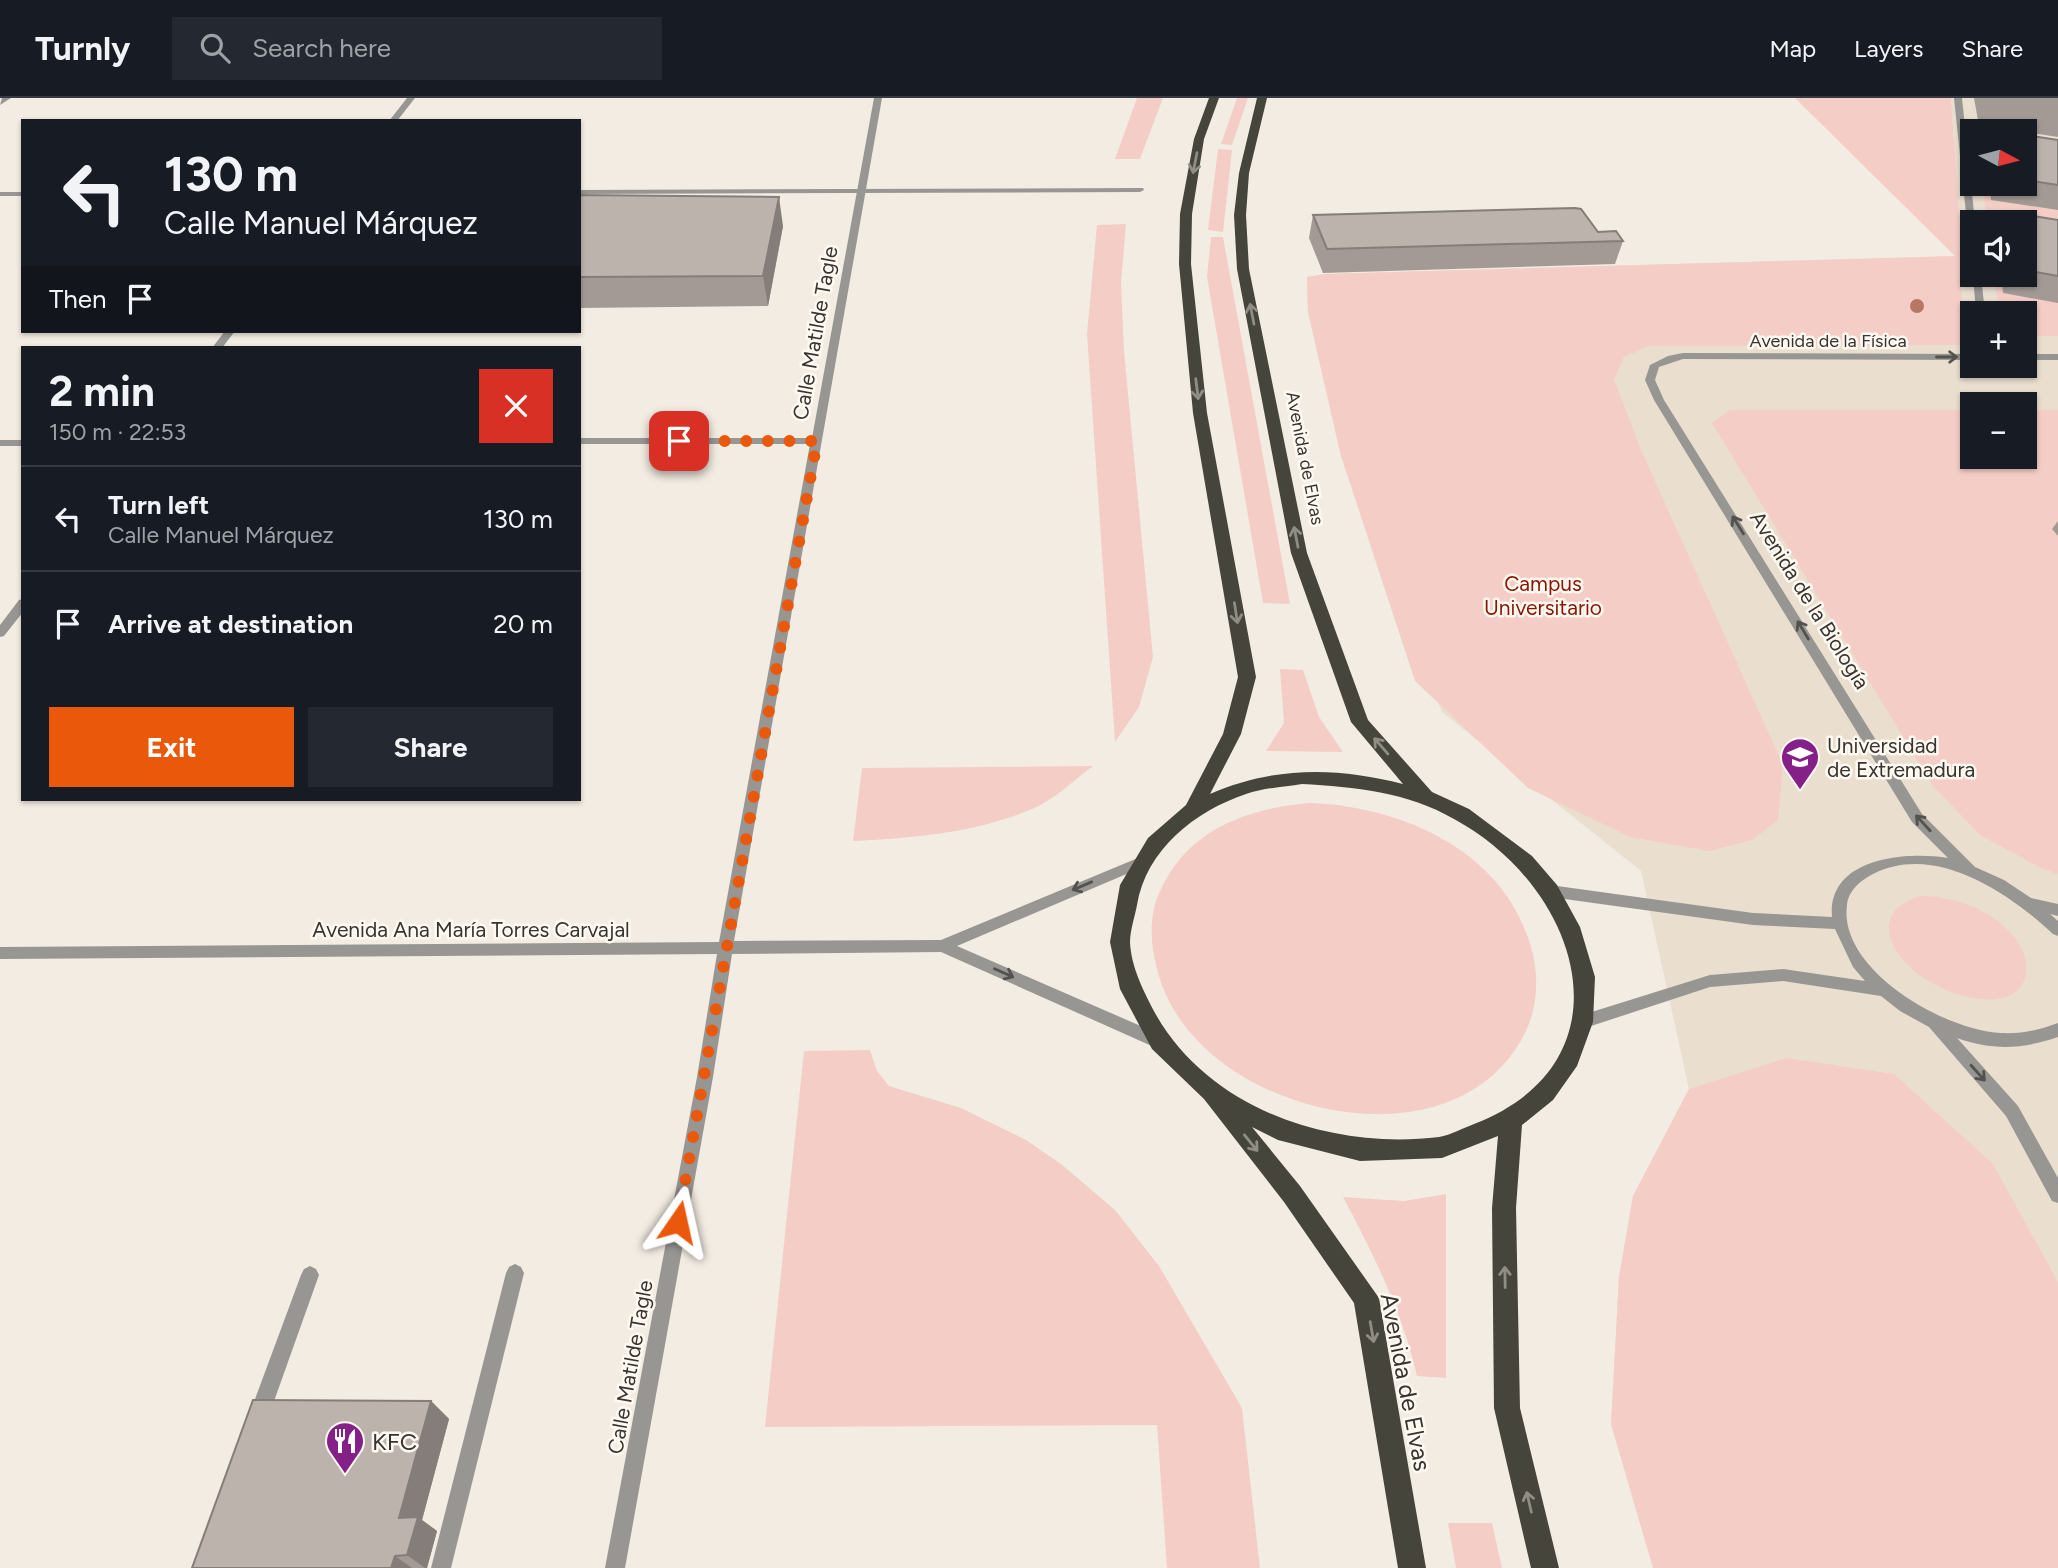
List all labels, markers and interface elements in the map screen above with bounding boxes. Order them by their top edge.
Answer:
search box [172,17,662,80]
text: Turnly [35,29,130,68]
icon: search [196,29,234,67]
text: Search here [252,32,391,64]
text: Map [1769,34,1816,63]
text: Layers [1854,34,1923,63]
text: Share [1961,34,2023,63]
north arrow [1960,119,2037,196]
map controls [1960,119,2037,469]
text: 130 m [164,144,298,203]
icon: left [49,147,140,238]
one-way arrow [1188,151,1201,174]
text: Calle Manuel Márquez [164,204,478,242]
button: sound [1960,210,2037,287]
street label: Calle Matilde Tagle [787,244,843,422]
icon: arrive [121,280,159,318]
text: Then [49,283,107,315]
button: + [1960,301,2037,378]
one-way arrow [1245,303,1258,326]
street label: Avenida de la Física [1749,330,1907,352]
one-way arrow [1935,350,1958,364]
text: 2 min [49,366,155,417]
button: close [479,369,553,443]
one-way arrow [1191,377,1204,400]
street label: Avenida de Elvas [1281,389,1329,527]
button: − [1960,392,2037,469]
pin [649,411,709,471]
text: 150 m · 22:53 [49,418,186,446]
icon: arrive [660,422,698,460]
text: Turn left [108,489,209,521]
icon: left [49,500,87,538]
text: 130 m [483,503,553,535]
street label: Avenida de la Biología [1745,506,1875,694]
one-way arrow [1730,516,1744,536]
text: Calle Manuel Márquez [108,521,334,549]
one-way arrow [1288,526,1302,549]
park label: Campus Universitario [1484,571,1602,620]
one-way arrow [1230,602,1243,624]
icon: arrive [49,605,87,643]
text: Arrive at destination [108,608,353,640]
text: 20 m [493,608,553,640]
one-way arrow [1796,621,1810,641]
button: Exit [49,707,294,787]
button: Share [308,707,553,787]
place label: Universidad de Extremadura [1827,733,1975,782]
school or university icon: Universidad de Extremadura [1779,736,1821,791]
one-way arrow [1373,737,1389,755]
one-way arrow [1915,814,1931,832]
one-way arrow [1072,880,1093,893]
street label: Avenida Ana María Torres Carvajal [312,917,630,942]
one-way arrow [993,967,1014,980]
one-way arrow [1970,1063,1986,1081]
one-way arrow [1243,1133,1258,1151]
position arrow [641,1185,715,1259]
one-way arrow [1499,1265,1512,1288]
street label: Calle Matilde Tagle [602,1278,658,1456]
street label: Avenida de Elvas [1375,1291,1437,1473]
one-way arrow [1365,1320,1379,1343]
restaurant icon: KFC [324,1420,366,1475]
place label: KFC [372,1427,417,1456]
one-way arrow [1522,1491,1535,1513]

